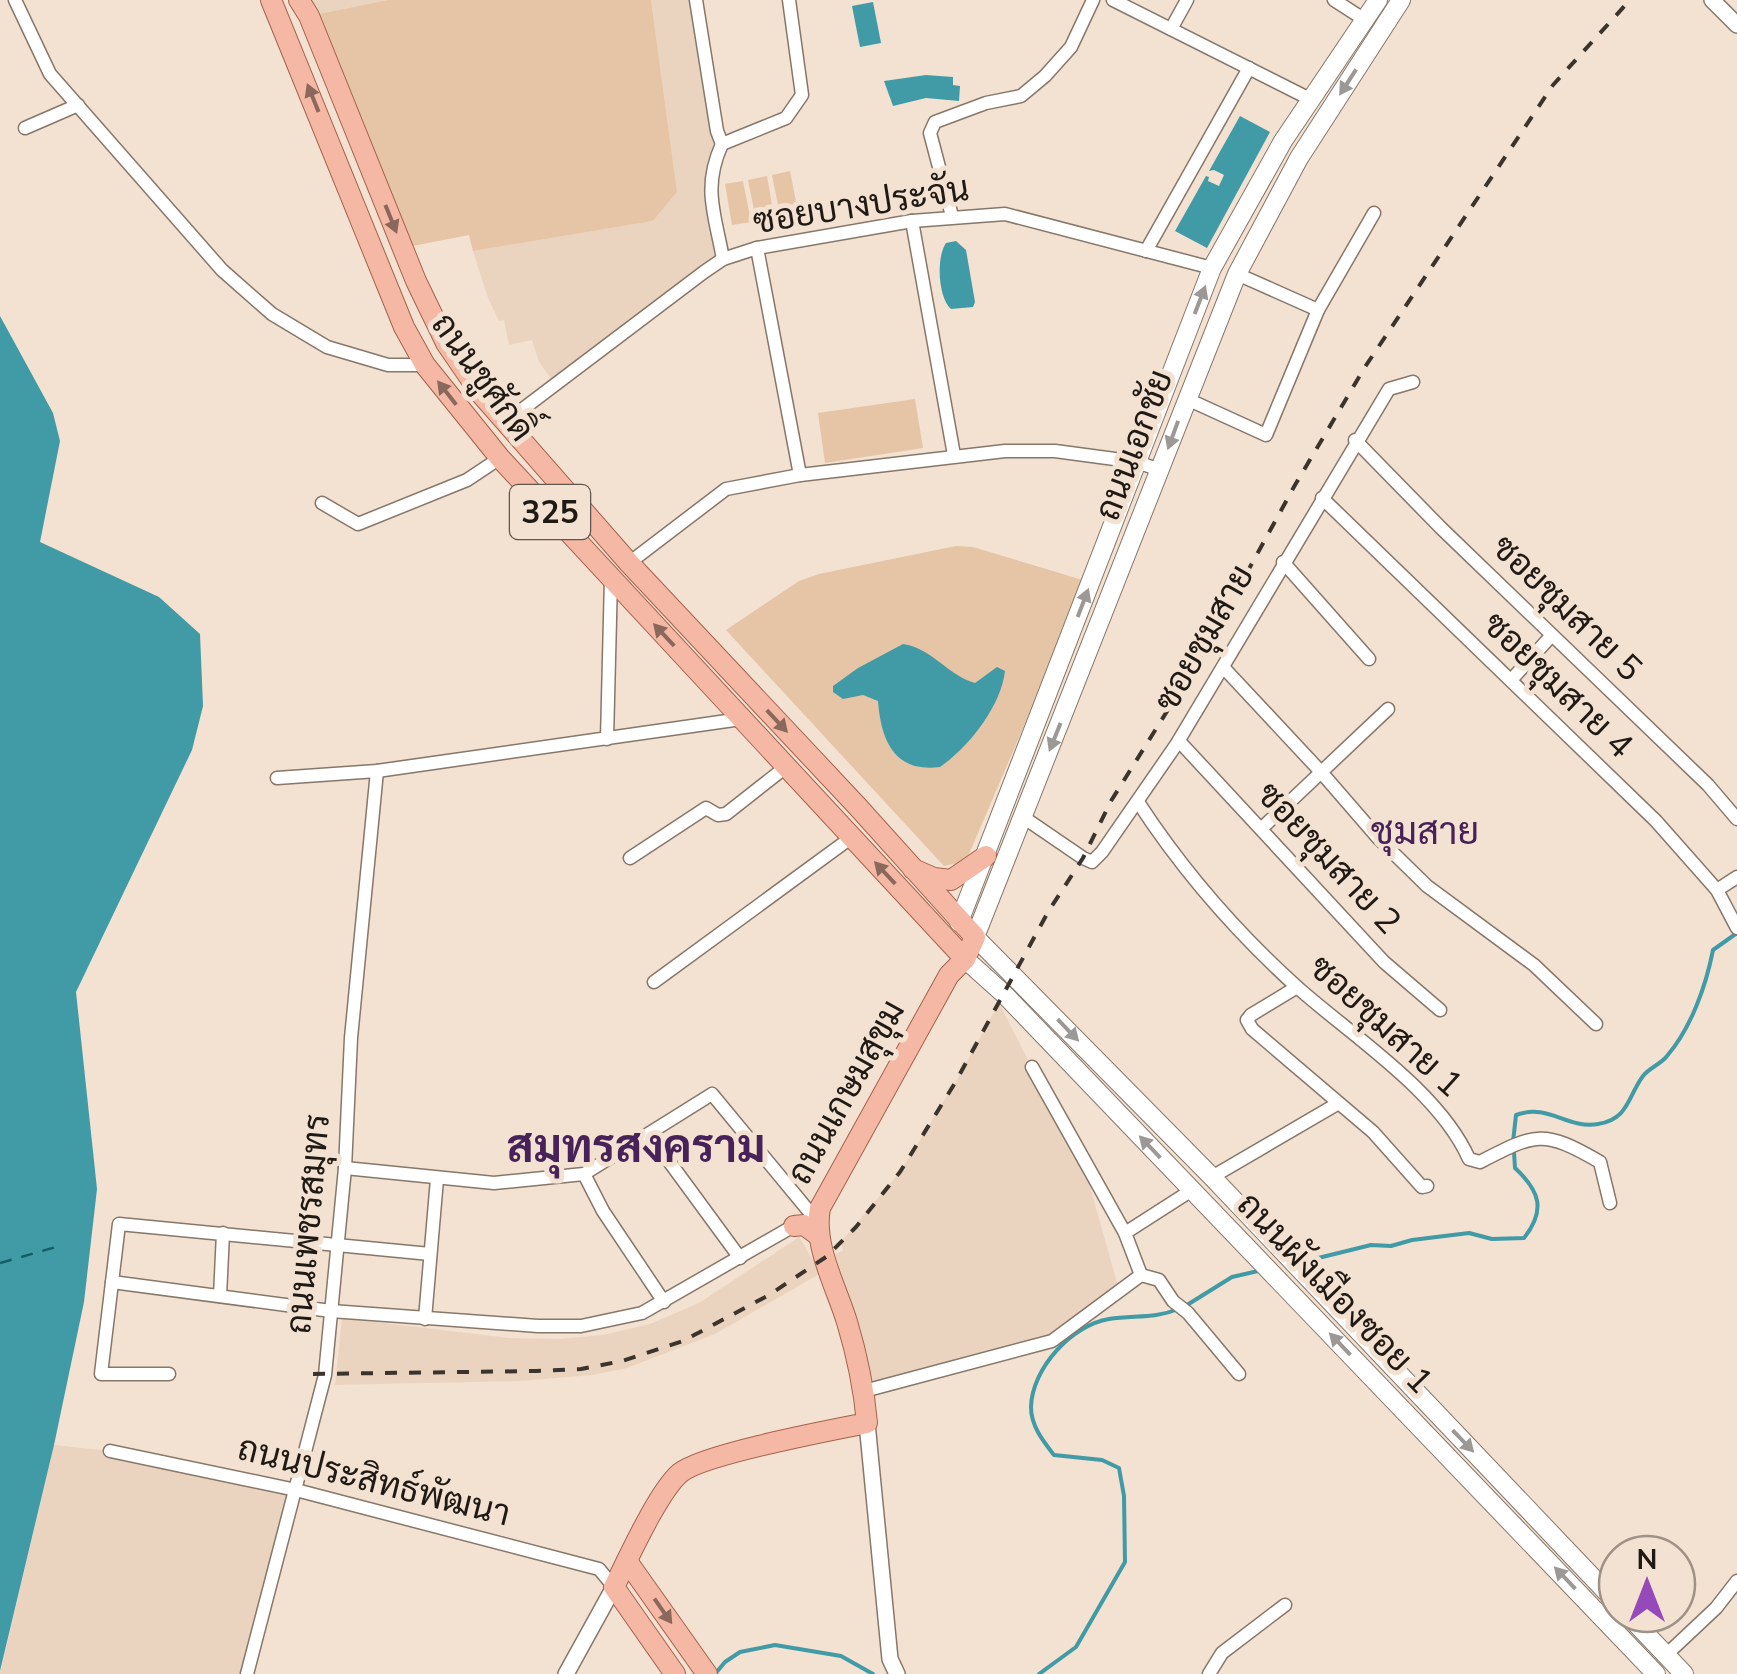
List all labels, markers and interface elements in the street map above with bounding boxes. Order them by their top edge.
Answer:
one-way arrow [1339,68,1357,95]
one-way arrow [305,83,321,113]
street label: ซอยบางประจัน [750,165,972,245]
one-way arrow [383,204,399,234]
one-way arrow [1193,285,1208,315]
street label: ถนนชูศักดิ์ [420,298,552,451]
street label: ถนนเอกชัย [1084,363,1184,527]
one-way arrow [437,380,458,406]
one-way arrow [1165,420,1180,450]
road number: 325 [510,485,590,539]
street label: ซอยชุมสาย 5 [1482,524,1652,692]
street label: ซอยชุมสาย [1143,556,1265,720]
one-way arrow [1075,588,1091,618]
street label: ซอยชุมสาย 4 [1473,601,1643,769]
one-way arrow [653,623,676,647]
one-way arrow [765,709,788,733]
one-way arrow [1047,723,1062,753]
street label: ซอยชุมสาย 2 [1246,772,1412,944]
district label: ชุมสาย [1371,806,1479,857]
one-way arrow [874,861,896,886]
street label: ซอยชุมสาย 1 [1299,944,1473,1108]
street label: ถนนเกษมสุขุม [776,992,916,1192]
one-way arrow [1056,1018,1080,1042]
street label: ถนนเพชรสมุทร [275,1112,341,1336]
district label: สมุทรสงคราม [507,1117,765,1179]
one-way arrow [1139,1136,1163,1160]
street label: ถนนผังเมืองซอย 1 [1227,1182,1443,1404]
one-way arrow [1328,1332,1351,1356]
street label: ถนนประสิทธ์พัฒนา [233,1424,515,1538]
one-way arrow [1451,1429,1474,1453]
north arrow [1597,1534,1697,1634]
text: N [1637,1541,1657,1579]
one-way arrow [1554,1567,1577,1591]
one-way arrow [653,1598,672,1624]

